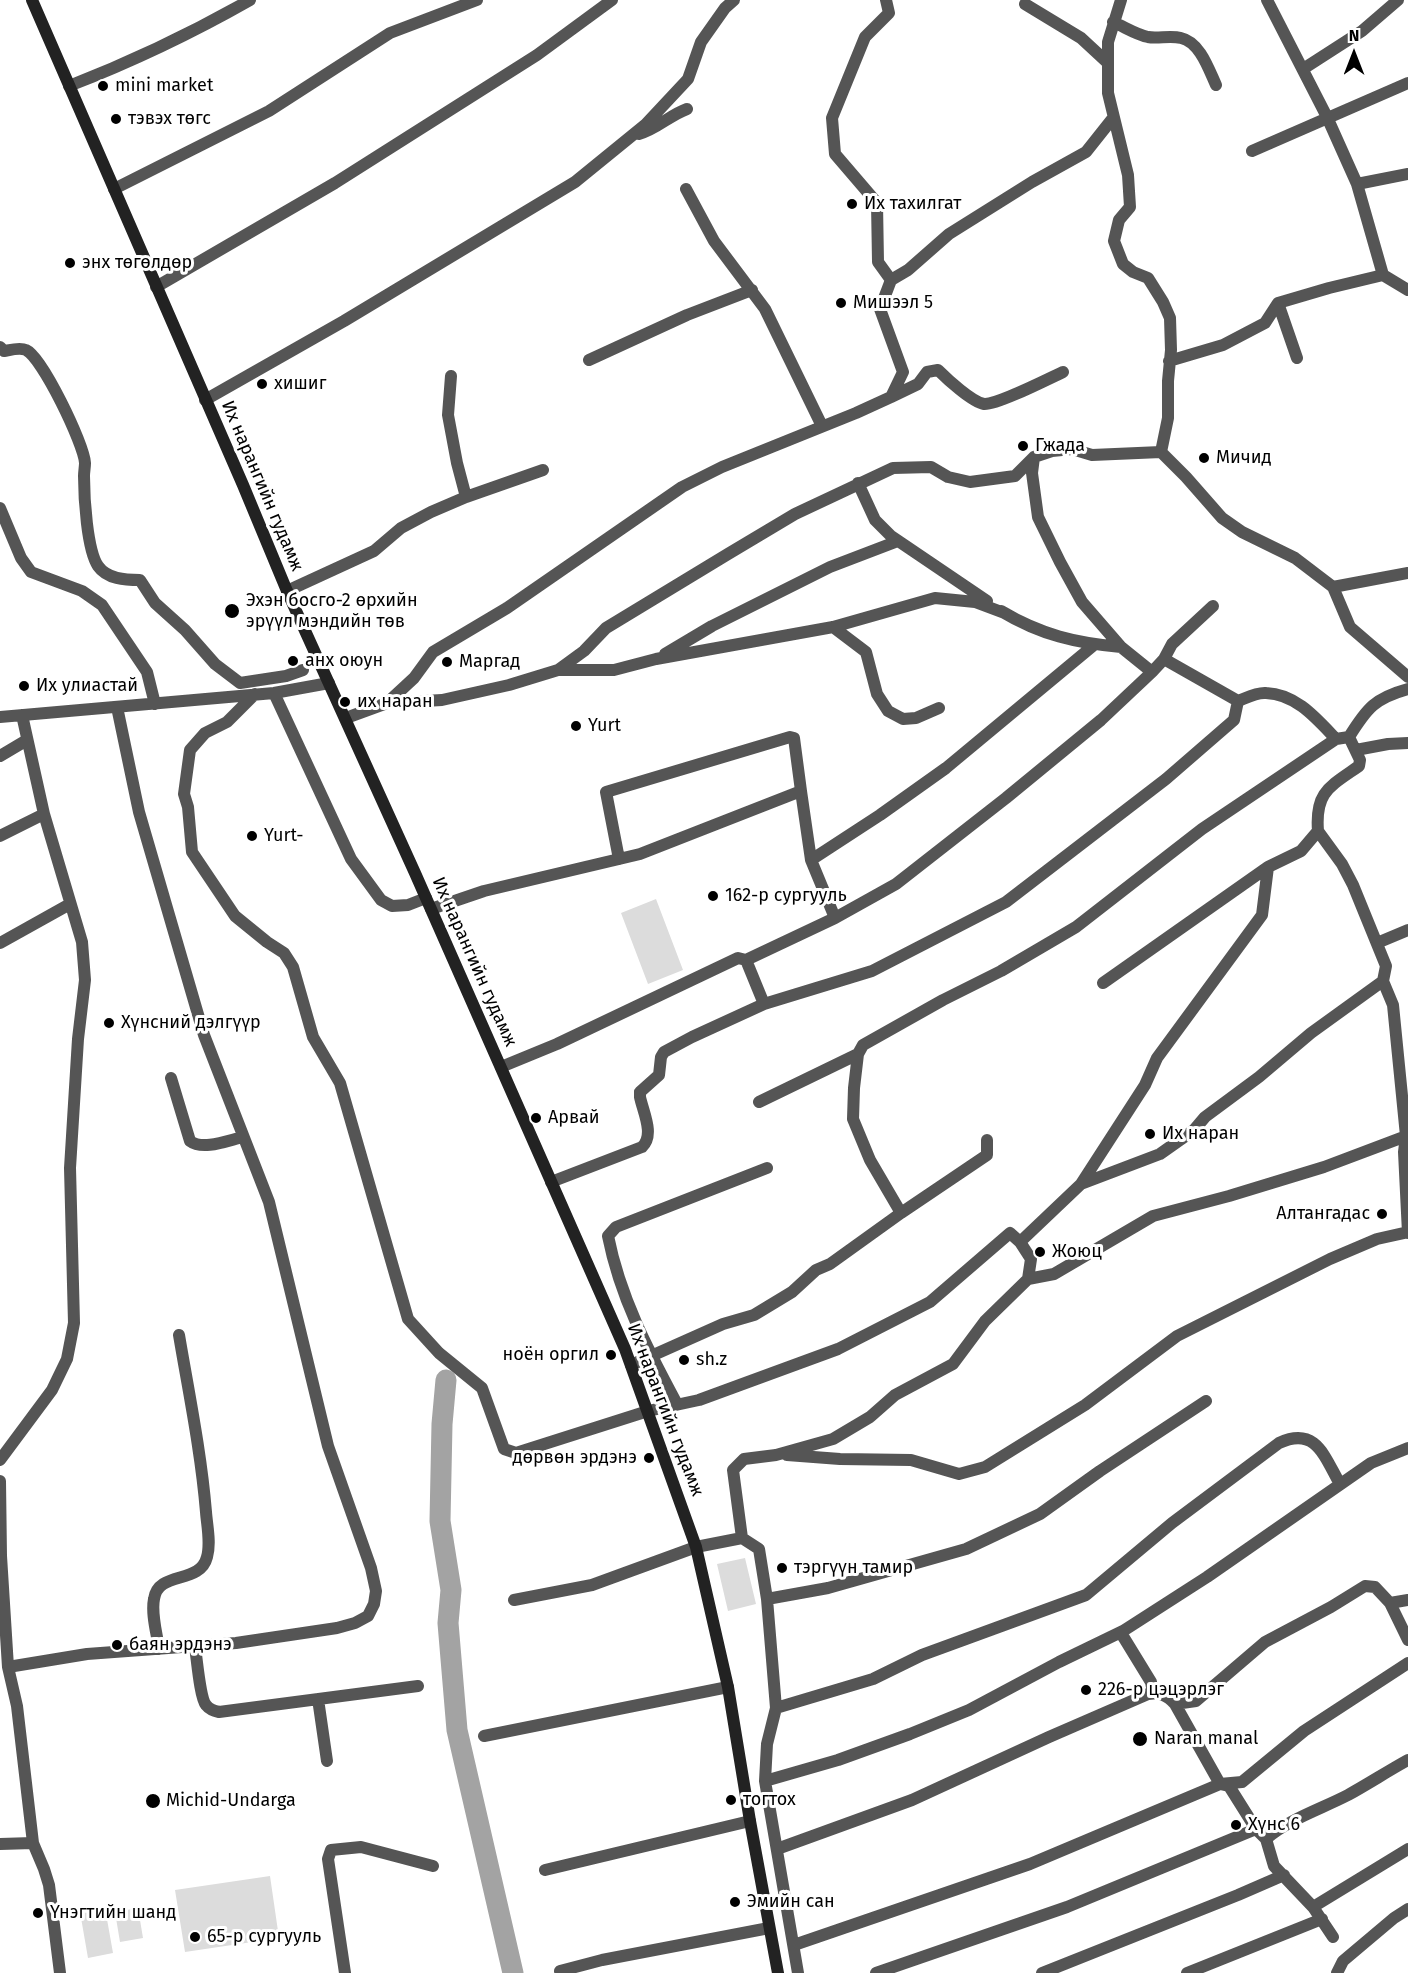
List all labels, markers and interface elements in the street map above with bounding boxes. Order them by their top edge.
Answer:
north arrow [1324,24,1384,84]
text: N [1349,26,1359,45]
place label: mini market [115,75,213,97]
marker: mini market [96,79,110,93]
place label: тэвэх төгс [128,108,211,130]
marker: тэвэх төгс [109,112,123,126]
place label: Их тахилгат [864,193,961,215]
marker: Их тахилгат [845,197,859,211]
place label: энх төгөлдөр [82,252,192,274]
marker: энх төгөлдөр [63,256,77,270]
place label: Мишээл 5 [853,292,933,314]
marker: Мишээл 5 [834,296,848,310]
place label: хишиг [274,373,326,395]
marker: хишиг [255,377,269,391]
street label: Их нарангийн гудамж [216,397,308,575]
place label: Гжада [1035,435,1085,457]
marker: Гжада [1016,439,1030,453]
place label: Мичид [1216,447,1272,469]
marker: Мичид [1197,451,1211,465]
place label: Эхэн босго-2 өрхийн эрүүл мэндийн төв [246,590,418,632]
marker: Эхэн босго-2 өрхийн эрүүл мэндийн төв [223,602,241,620]
place label: анх оюун [305,650,383,672]
place label: Маргад [459,651,520,673]
marker: анх оюун [286,654,300,668]
marker: Маргад [440,655,454,669]
place label: Их улиастай [36,675,138,697]
marker: Их улиастай [17,679,31,693]
place label: их наран [357,691,433,713]
marker: их наран [338,695,352,709]
place label: Yurt [588,715,621,737]
marker: Yurt [569,719,583,733]
place label: Yurt- [264,825,303,847]
marker: Yurt- [245,829,259,843]
street label: Их нарангийн гудамж [427,874,521,1050]
place label: 162-р сургууль [725,885,847,907]
marker: 162-р сургууль [706,889,720,903]
place label: Хүнсний дэлгүүр [121,1012,261,1034]
marker: Хүнсний дэлгүүр [102,1016,116,1030]
place label: Арвай [548,1107,600,1129]
marker: Арвай [529,1111,543,1125]
place label: Их наран [1162,1123,1239,1145]
marker: Их наран [1143,1127,1157,1141]
place label: Алтангадас [1276,1203,1370,1225]
marker: Алтангадас [1375,1207,1389,1221]
place label: Жоюц [1052,1241,1102,1263]
marker: Жоюц [1033,1245,1047,1259]
street label: Их нарангийн гудамж [622,1321,708,1499]
place label: ноён оргил [502,1344,599,1366]
marker: ноён оргил [604,1348,618,1362]
place label: sh.z [696,1349,727,1371]
marker: sh.z [677,1353,691,1367]
place label: дөрвөн эрдэнэ [512,1447,637,1469]
marker: дөрвөн эрдэнэ [642,1451,656,1465]
place label: тэргүүн тамир [794,1557,913,1579]
marker: тэргүүн тамир [775,1561,789,1575]
place label: баян эрдэнэ [129,1634,232,1656]
marker: баян эрдэнэ [110,1638,124,1652]
place label: 226-р цэцэрлэг [1098,1679,1224,1701]
marker: 226-р цэцэрлэг [1079,1683,1093,1697]
place label: Naran manal [1154,1728,1258,1750]
marker: Naran manal [1131,1730,1149,1748]
place label: тогтох [743,1789,796,1811]
place label: Michid-Undarga [166,1790,296,1812]
marker: Michid-Undarga [144,1792,162,1810]
marker: тогтох [724,1793,738,1807]
place label: Хүнс 6 [1248,1814,1300,1836]
marker: Хүнс 6 [1229,1818,1243,1832]
place label: Эмийн сан [747,1891,835,1913]
marker: Эмийн сан [728,1895,742,1909]
place label: Үнэгтийн шанд [50,1902,176,1924]
marker: Үнэгтийн шанд [31,1906,45,1920]
place label: 65-р сургууль [207,1926,321,1948]
marker: 65-р сургууль [188,1930,202,1944]

